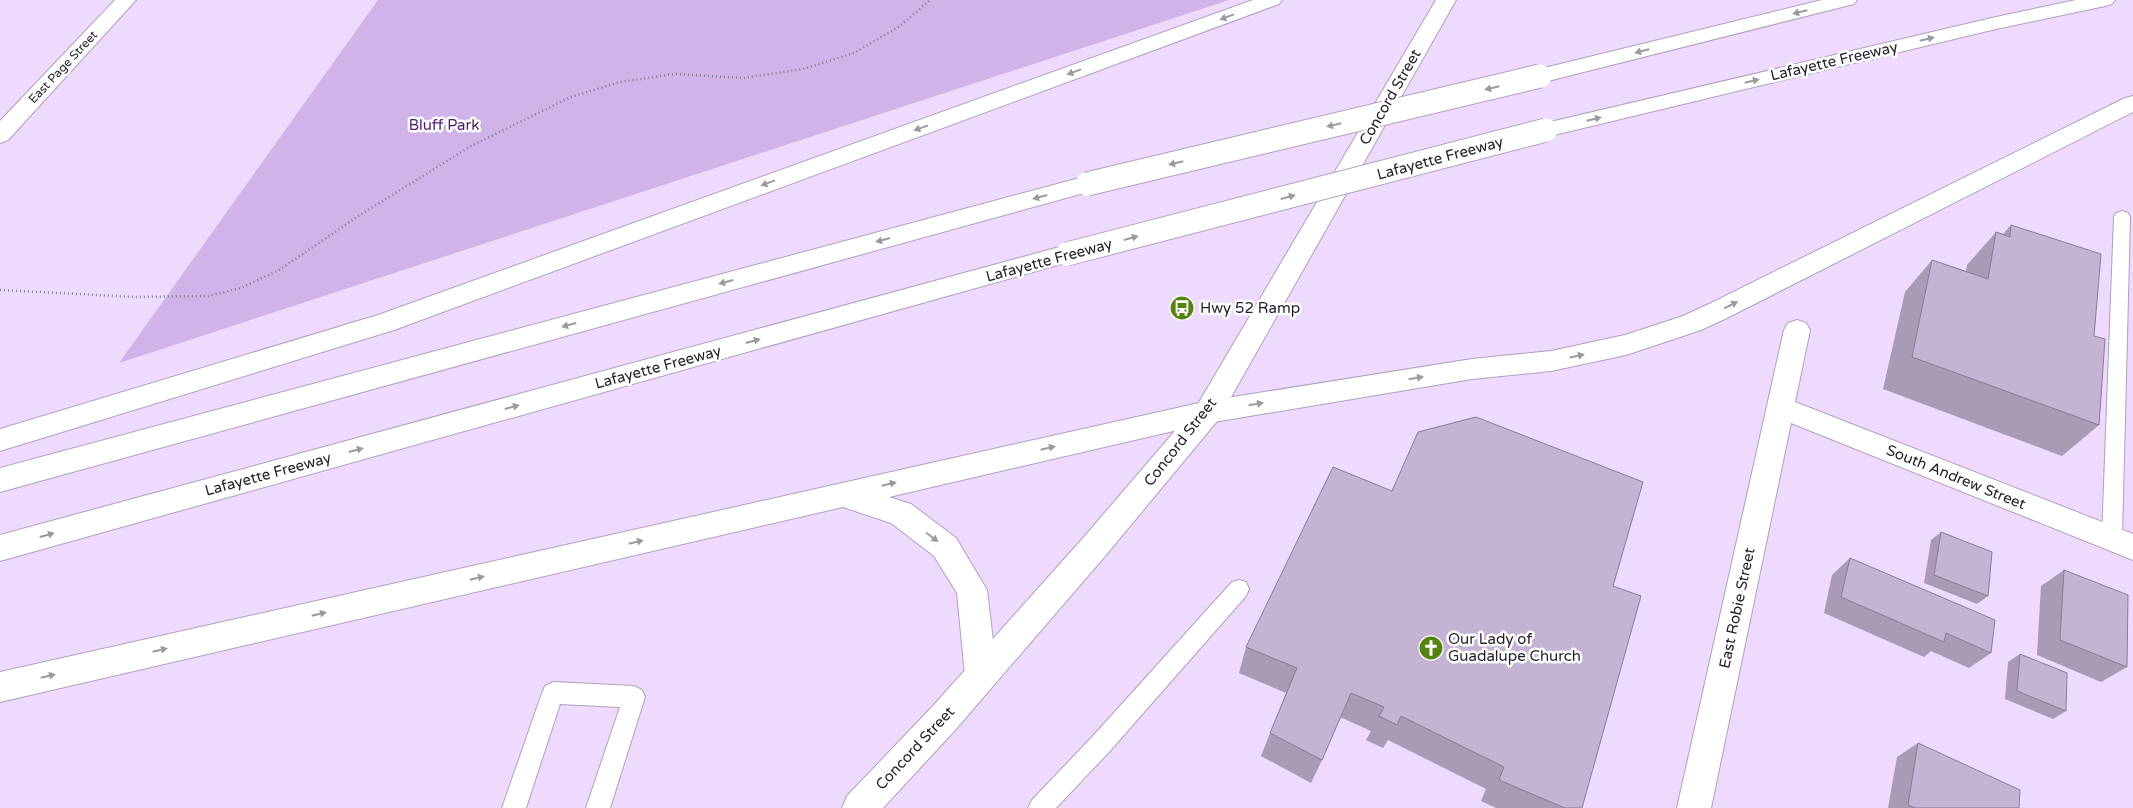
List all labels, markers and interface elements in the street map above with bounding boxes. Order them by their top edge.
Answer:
one-way arrow [1792,8,1807,16]
one-way arrow [1219,14,1234,21]
street label: East Page Street [26,28,100,106]
one-way arrow [1919,35,1934,43]
street label: Lafayette Freeway [1769,38,1899,84]
street label: Concord Street [1355,46,1425,148]
one-way arrow [1635,47,1650,55]
one-way arrow [1066,68,1081,76]
one-way arrow [1744,77,1759,85]
one-way arrow [1485,84,1500,92]
one-way arrow [1586,115,1601,123]
park label: Bluff Park [409,116,479,134]
one-way arrow [1327,121,1342,129]
one-way arrow [913,124,928,132]
street label: Lafayette Freeway [1375,132,1505,184]
one-way arrow [1169,159,1184,167]
one-way arrow [761,180,776,187]
one-way arrow [1032,193,1047,201]
one-way arrow [1281,193,1296,201]
street label: Lafayette Freeway [984,234,1114,286]
one-way arrow [1123,234,1138,242]
one-way arrow [875,236,890,244]
one-way arrow [718,279,733,287]
bus stop icon: Hwy 52 Ramp [1169,295,1195,321]
place label: Hwy 52 Ramp [1200,299,1300,317]
one-way arrow [1724,301,1738,309]
one-way arrow [562,322,577,330]
one-way arrow [746,336,761,344]
street label: Lafayette Freeway [593,341,723,393]
one-way arrow [1570,351,1586,359]
one-way arrow [1409,374,1425,382]
street label: Concord Street [1140,394,1220,490]
one-way arrow [1248,399,1264,407]
one-way arrow [505,403,520,411]
street label: South Andrew Street [1884,441,2028,513]
one-way arrow [1040,444,1055,452]
one-way arrow [348,446,363,454]
street label: Lafayette Freeway [203,448,333,500]
one-way arrow [882,480,897,488]
one-way arrow [40,531,55,539]
one-way arrow [925,532,939,542]
one-way arrow [628,538,643,546]
street label: East Robie Street [1715,546,1759,670]
one-way arrow [470,574,485,582]
one-way arrow [311,610,326,618]
place label: Our Lady of Guadalupe Church [1448,630,1581,665]
church icon: Our Lady of Guadalupe Church [1418,635,1444,661]
one-way arrow [153,646,168,654]
one-way arrow [40,672,55,680]
street label: Concord Street [872,702,958,793]

